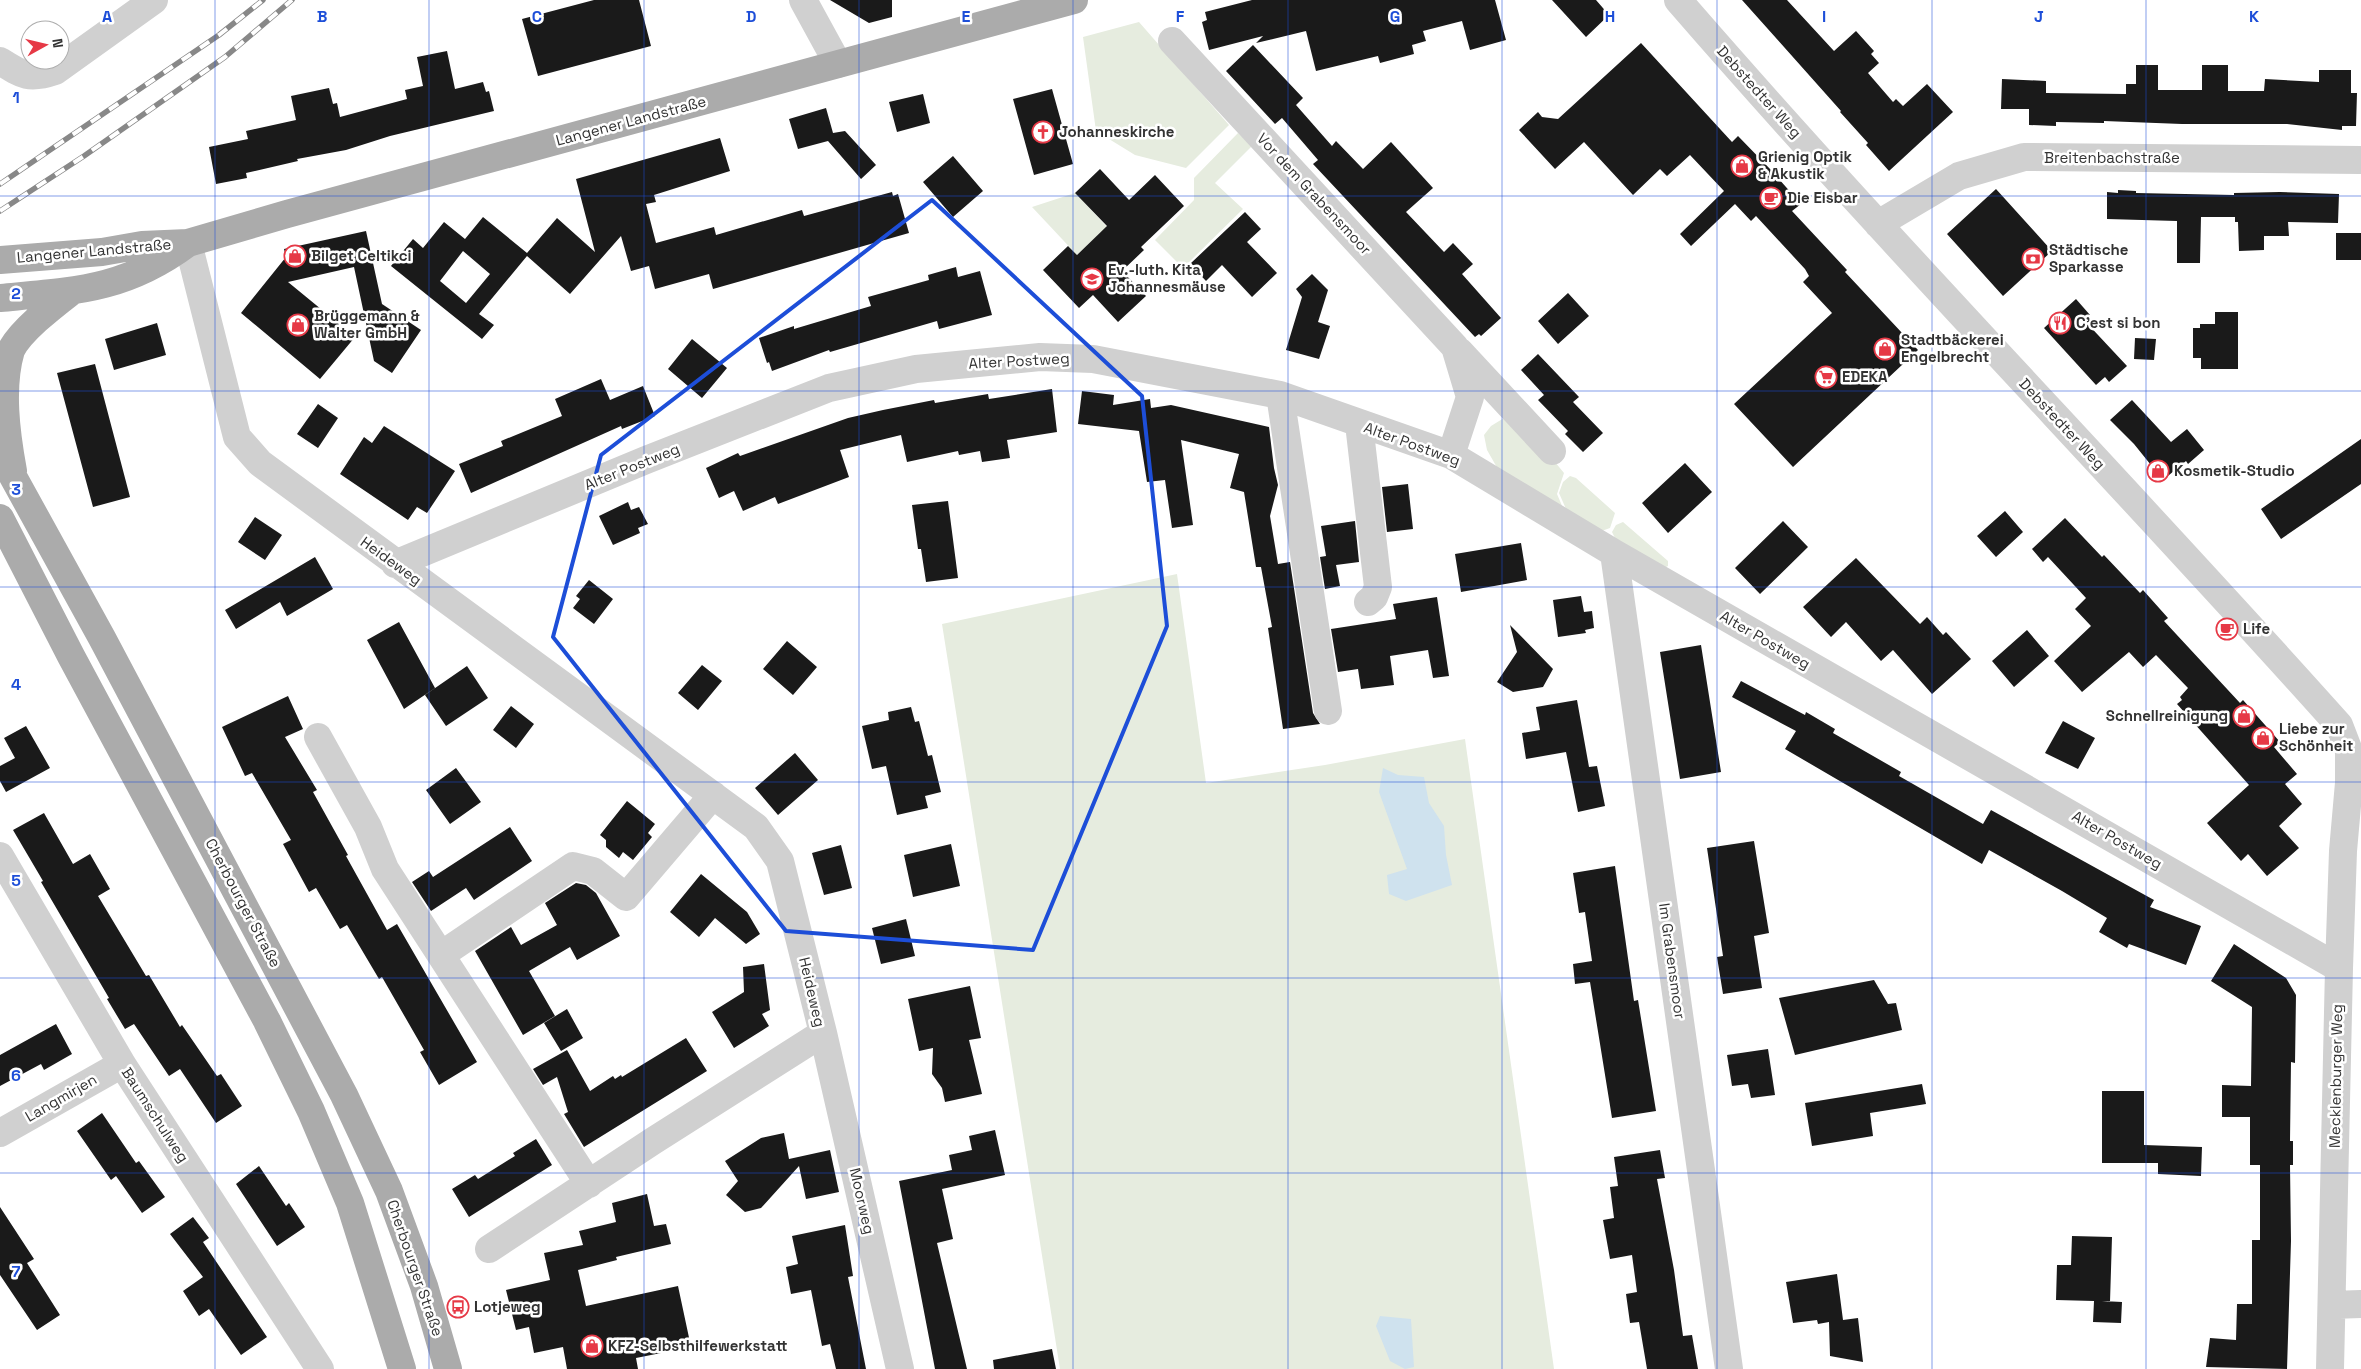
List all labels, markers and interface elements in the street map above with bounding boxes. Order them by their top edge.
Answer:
text: A [102,6,112,27]
text: B [317,6,327,27]
text: C [532,6,542,27]
text: D [746,6,756,27]
text: E [962,6,971,27]
text: F [1176,6,1185,27]
text: G [1390,6,1400,27]
text: H [1605,6,1615,27]
text: I [1822,6,1826,27]
text: J [2034,6,2044,27]
text: K [2249,6,2259,27]
north arrow [20,20,70,70]
text: N [48,37,67,49]
street label: Debstedter Weg [1713,42,1806,142]
text: 1 [12,87,20,108]
street label: Langener Landstraße [554,91,708,150]
church icon: Johanneskirche [1031,120,1055,144]
place label: Johanneskirche [1059,122,1175,141]
street label: Vor dem Grabensmoor [1253,129,1376,259]
place label: Grienig Optik & Akustik [1758,147,1852,183]
street label: Breitenbachstraße [2044,148,2180,167]
shop icon: Grienig Optik & Akustik [1730,154,1754,178]
cafe icon: Die Eisbar [1759,186,1783,210]
place label: Die Eisbar [1787,188,1858,207]
street label: Langener Landstraße [16,234,172,267]
place label: Städtische Sparkasse [2049,240,2129,276]
shop icon: Bilget Celtikci [283,244,307,268]
place label: Bilget Celtikci [311,246,412,265]
bank icon: Städtische Sparkasse [2021,247,2045,271]
place label: Ev.-luth. Kita Johannesmäuse [1108,260,1226,296]
school or university icon: Ev.-luth. Kita Johannesmäuse [1080,267,1104,291]
text: 2 [11,283,21,304]
place label: Brüggemann & Walter GmbH [314,306,420,342]
restaurant icon: C'est si bon [2048,311,2072,335]
shop icon: Brüggemann & Walter GmbH [286,313,310,337]
place label: C'est si bon [2076,313,2160,332]
place label: Stadtbäckerei Engelbrecht [1901,330,2004,366]
shop icon: Stadtbäckerei Engelbrecht [1873,337,1897,361]
street label: Alter Postweg [968,348,1070,373]
supermarket icon: EDEKA [1814,365,1838,389]
place label: EDEKA [1842,367,1888,386]
street label: Debstedter Weg [2015,374,2109,473]
street label: Alter Postweg [1361,417,1463,470]
street label: Alter Postweg [581,439,682,494]
shop icon: Kosmetik-Studio [2146,459,2170,483]
place label: Kosmetik-Studio [2174,461,2295,480]
text: 3 [11,479,21,500]
street label: Heideweg [357,532,426,589]
street label: Alter Postweg [1717,606,1814,673]
cafe icon: Life [2215,617,2239,641]
place label: Life [2243,619,2270,638]
text: 4 [11,674,21,695]
shop icon: Schnellreinigung [2232,704,2256,728]
place label: Schnellreinigung [2106,706,2228,725]
place label: Liebe zur Schönheit [2279,719,2353,755]
shop icon: Liebe zur Schönheit [2251,726,2275,750]
street label: Alter Postweg [2069,806,2166,873]
street label: Cherbourger Straße [201,835,286,971]
text: 5 [11,870,21,891]
street label: Im Grabensmoor [1655,902,1690,1021]
street label: Heideweg [795,955,830,1029]
street label: Mecklenburger Weg [2325,1004,2346,1148]
street label: Baumschulweg [118,1064,193,1166]
text: 6 [11,1065,21,1086]
street label: Langmirjen [22,1069,100,1126]
street label: Moorweg [846,1166,879,1236]
street label: Cherbourger Straße [383,1197,448,1339]
text: 7 [12,1261,21,1282]
bus stop icon: Lotjeweg [446,1295,470,1319]
place label: Lotjeweg [474,1297,541,1316]
shop icon: KFZ-Selbsthilfewerkstatt [580,1334,604,1358]
place label: KFZ-Selbsthilfewerkstatt [608,1336,788,1355]

